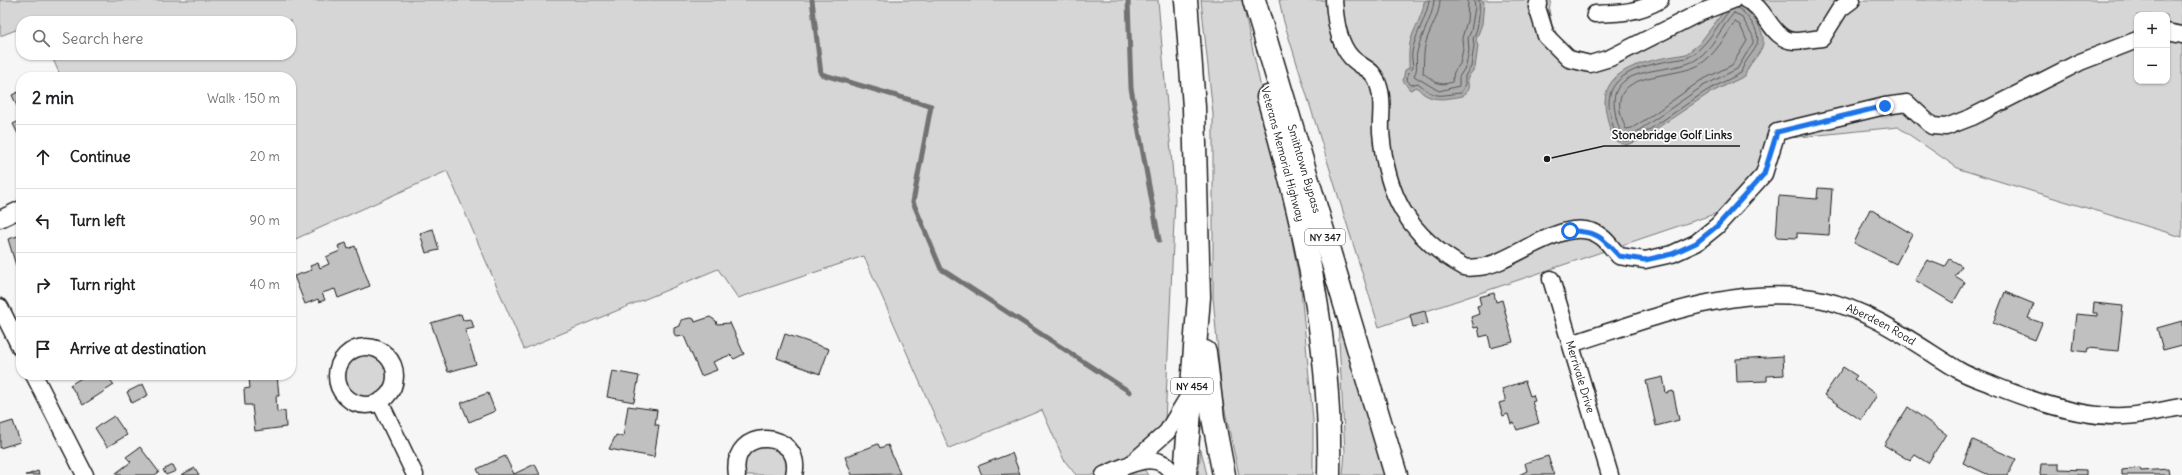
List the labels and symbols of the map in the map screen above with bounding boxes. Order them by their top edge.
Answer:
street label: Veterans Memorial Highway [1258,85,1308,223]
route end [1876,97,1894,115]
callout: Stonebridge Golf Links [1604,122,1740,146]
street label: Smithtown Bypass [1285,123,1324,215]
text: Stonebridge Golf Links [1612,127,1733,143]
route start [1561,222,1579,240]
road number: NY 347 [1305,229,1345,245]
street label: Aberdeen Road [1844,300,1919,348]
street label: Merrivale Drive [1563,339,1598,415]
road number: NY 454 [1171,378,1213,394]

